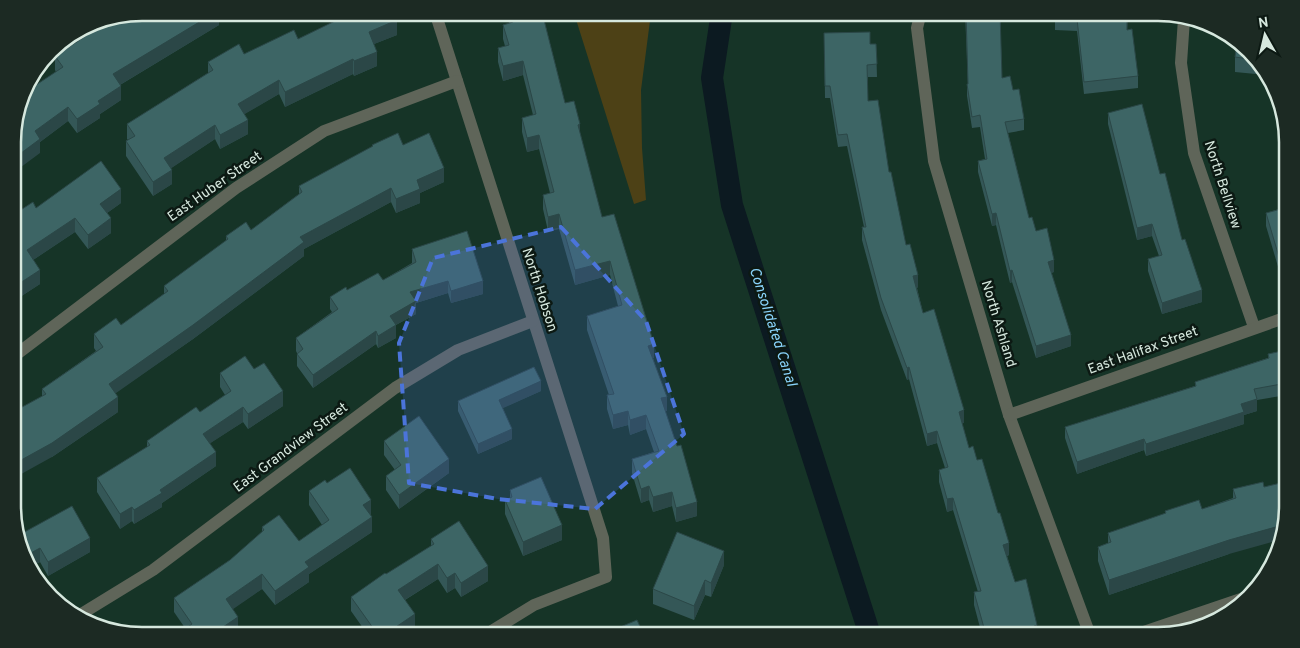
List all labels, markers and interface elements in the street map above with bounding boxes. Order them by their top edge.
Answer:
north arrow [1240,10,1290,60]
text: N [1257,14,1270,33]
street label: North Bellview [1200,139,1244,231]
street label: East Huber Street [164,148,266,226]
street label: North Hobson [517,246,561,334]
water label: Consolidated Canal [744,265,801,390]
street label: North Ashland [977,278,1019,370]
street label: East Halifax Street [1086,323,1200,379]
street label: East Grandview Street [230,399,352,497]

